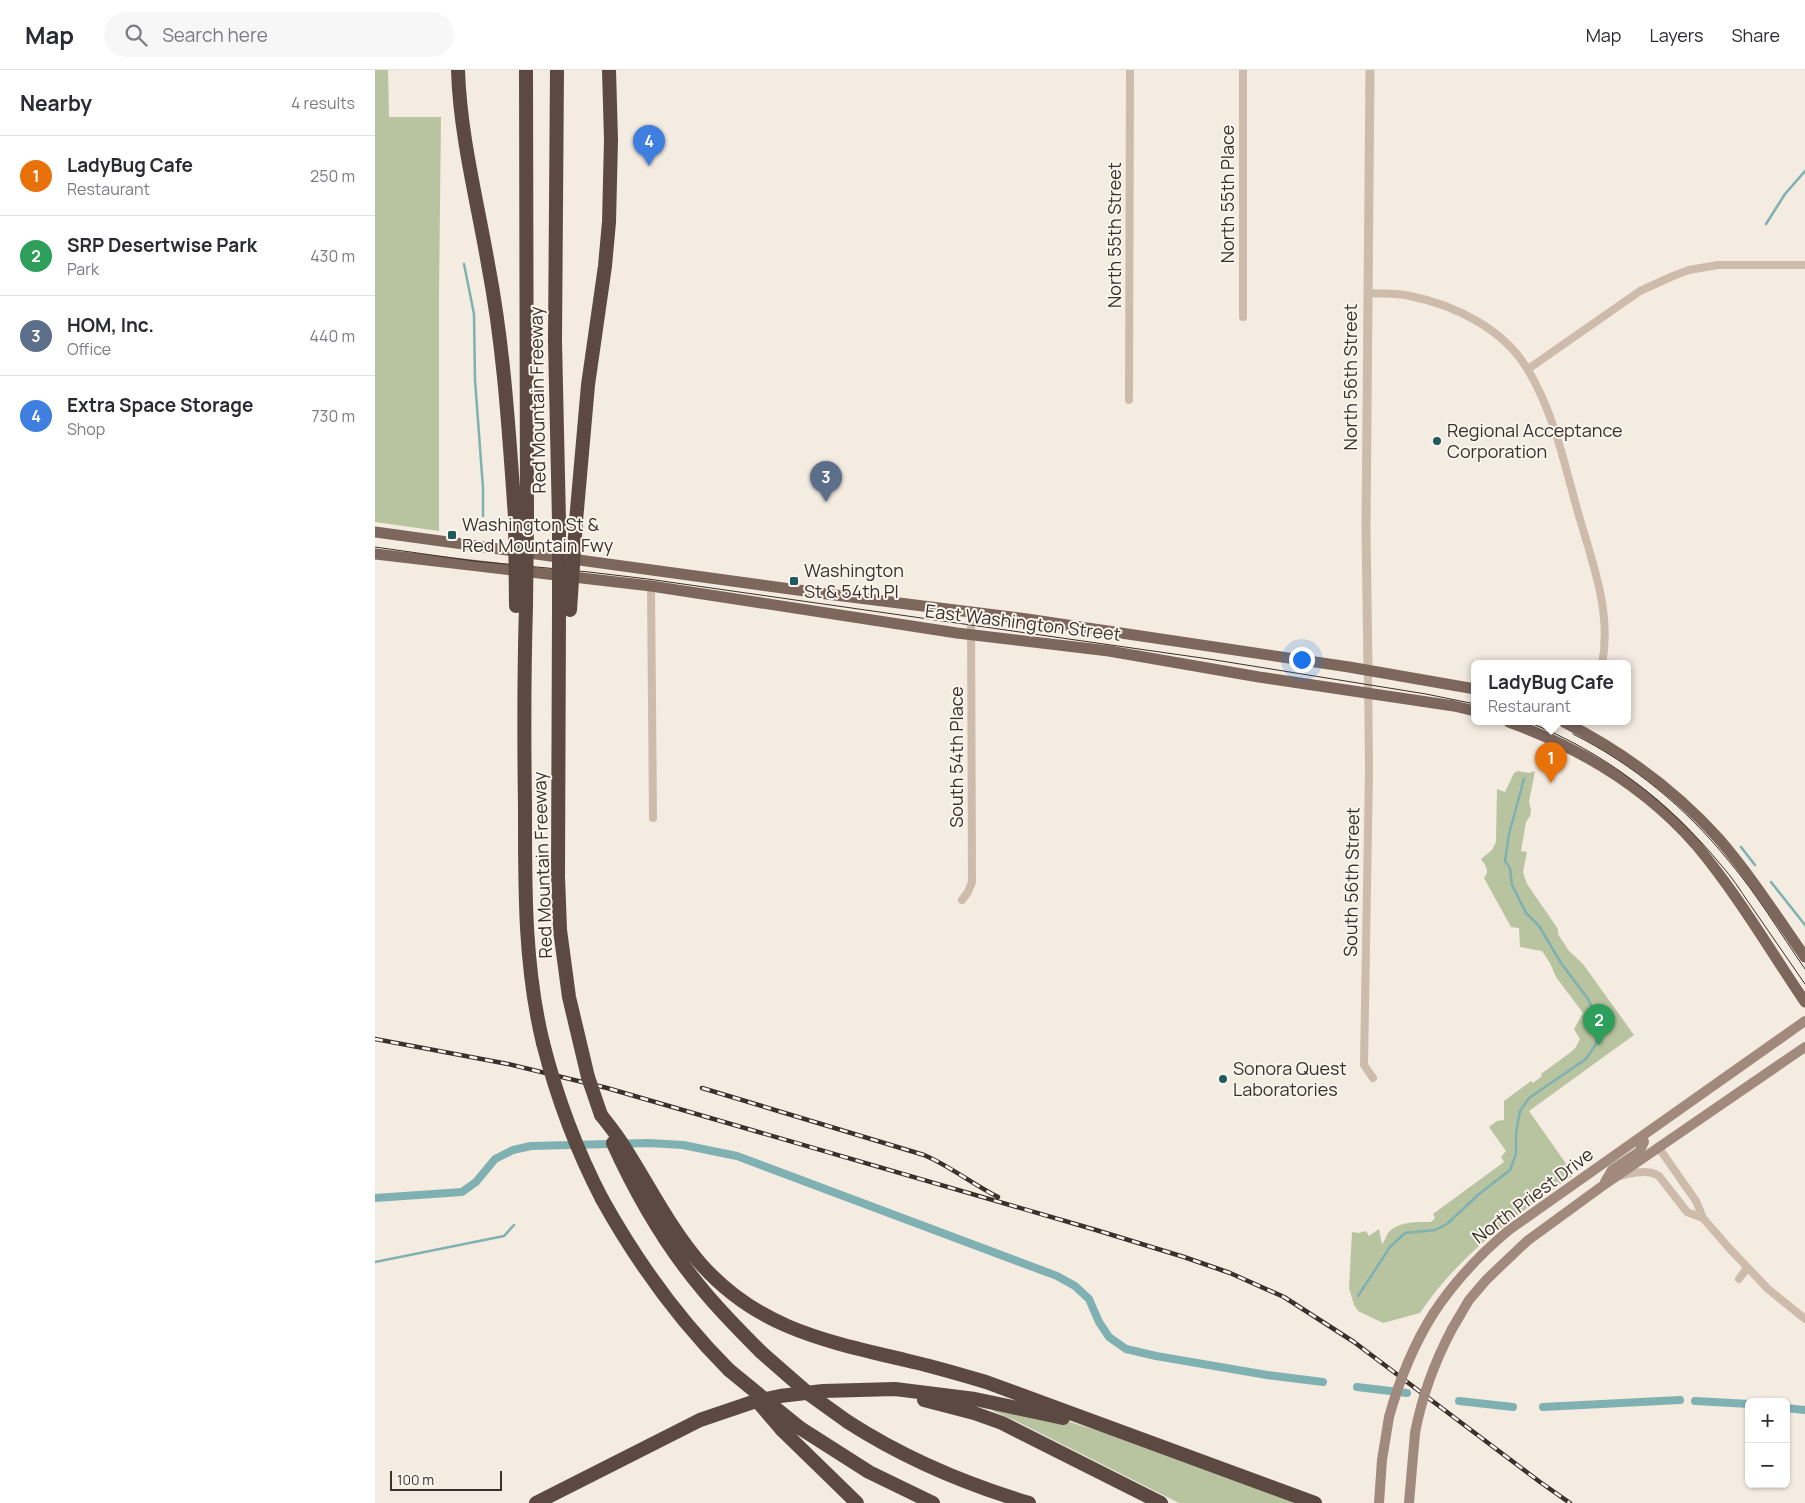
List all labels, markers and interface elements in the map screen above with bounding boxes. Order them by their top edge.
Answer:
search box [104,12,454,57]
text: Map [25,18,74,51]
icon: search [122,21,150,49]
text: Search here [162,22,268,48]
text: Map [1586,23,1621,47]
text: Layers [1649,23,1703,47]
text: Share [1731,23,1780,47]
text: Nearby [20,89,92,117]
text: 4 results [291,92,355,114]
pin: 4 [633,125,665,166]
street label: North 55th Place [1215,125,1239,263]
text: LadyBug Cafe [67,152,193,178]
street label: North 55th Street [1102,162,1126,308]
text: 1 [32,165,40,187]
text: 250 m [310,165,355,187]
text: Restaurant [67,178,150,200]
text: SRP Desertwise Park [67,232,257,258]
text: 2 [31,245,41,267]
text: 430 m [310,245,355,267]
text: Park [67,258,99,280]
street label: North 56th Street [1338,304,1362,450]
street label: Red Mountain Freeway [523,306,551,494]
text: HOM, Inc. [67,312,154,338]
text: 3 [31,325,41,347]
text: 440 m [309,325,355,347]
text: Office [67,338,111,360]
text: Extra Space Storage [67,392,253,418]
text: 4 [31,405,41,427]
text: 730 m [312,405,355,427]
text: Shop [67,418,105,440]
place label: Regional Acceptance Corporation [1447,418,1623,463]
marker: Regional Acceptance Corporation [1431,435,1443,447]
pin: 3 [810,461,842,502]
place label: Washington St & Red Mountain Fwy [462,512,614,557]
marker: Washington St & Red Mountain Fwy [446,529,458,541]
place label: Washington St & 54th Pl [804,558,904,603]
marker: Washington St & 54th Pl [788,575,800,587]
street label: East Washington Street [924,598,1122,646]
your location [1289,647,1315,673]
popup [1471,660,1631,725]
text: LadyBug Cafe [1488,669,1614,695]
street label: South 54th Place [944,686,968,828]
text: Restaurant [1488,695,1571,717]
pin: 1 [1535,742,1567,783]
street label: Red Mountain Freeway [527,771,557,959]
street label: South 56th Street [1338,807,1364,957]
pin: 2 [1583,1004,1615,1045]
place label: Sonora Quest Laboratories [1233,1056,1347,1101]
marker: Sonora Quest Laboratories [1217,1073,1229,1085]
street label: North Priest Drive [1467,1142,1598,1249]
map controls [1745,1398,1790,1488]
button: + [1745,1398,1790,1443]
button: − [1745,1443,1790,1488]
scale bar [390,1468,503,1491]
text: 100 m [397,1470,434,1489]

